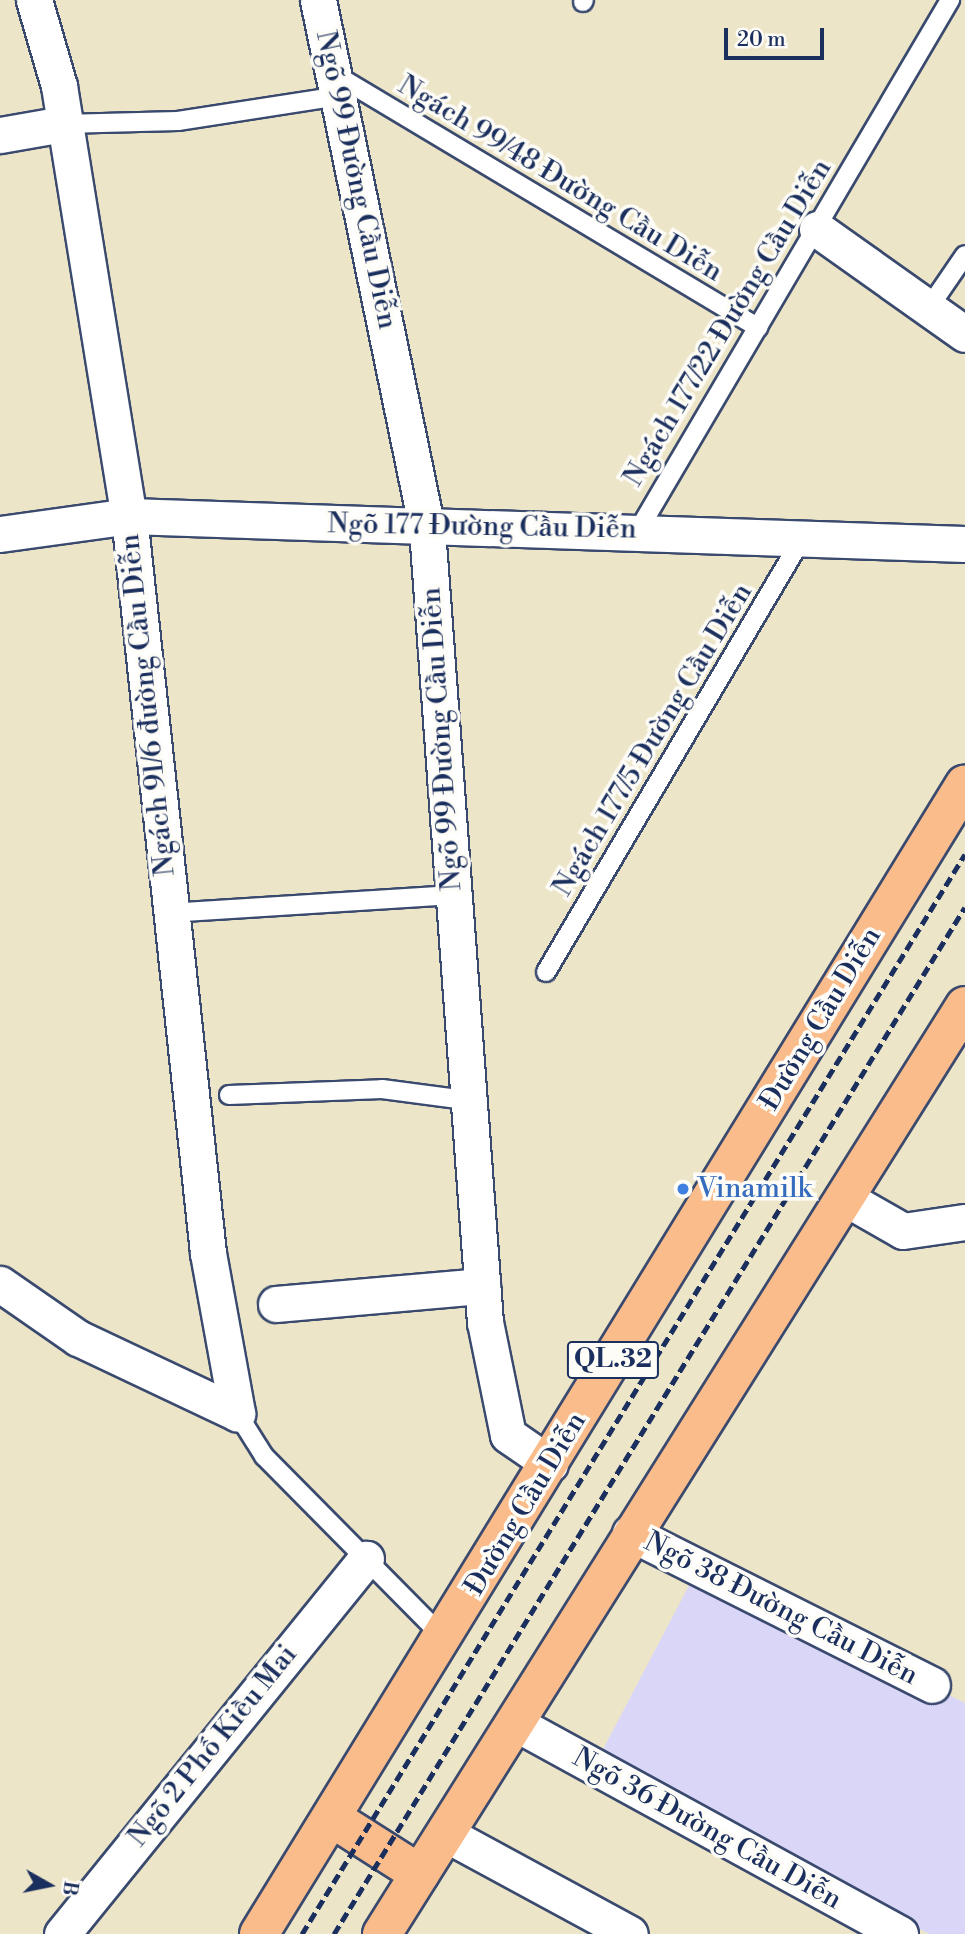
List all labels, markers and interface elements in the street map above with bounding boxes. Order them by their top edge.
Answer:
scale bar [727,14,827,58]
text: 20 m [737,27,786,53]
street label: Ngõ 99 Đường Cầu Diễn [308,28,404,332]
street label: Ngách 99/48 Đường Cầu Diễn [392,69,728,289]
street label: Ngách 177/22 Đường Cầu Diễn [617,154,839,492]
street label: Ngõ 177 Đường Cầu Diễn [327,508,637,546]
street label: Ngách 91/6 đường Cầu Diễn [113,532,183,878]
street label: Ngách 177/5 Đường Cầu Diễn [546,578,760,902]
street label: Ngõ 99 Đường Cầu Diễn [415,586,469,892]
street label: Đường Cầu Diễn [753,921,889,1117]
place label: Vinamilk [697,1172,812,1206]
marker: Vinamilk [675,1181,691,1197]
road number: QL.32 [566,1338,660,1382]
street label: Đường Cầu Diễn [458,1406,594,1602]
street label: Ngõ 38 Đường Cầu Diễn [639,1525,923,1693]
street label: Ngõ 2 Phố Kiều Mai [121,1638,305,1854]
street label: Ngõ 36 Đường Cầu Diễn [567,1741,847,1917]
north arrow [14,1850,84,1920]
text: B [57,1879,83,1897]

